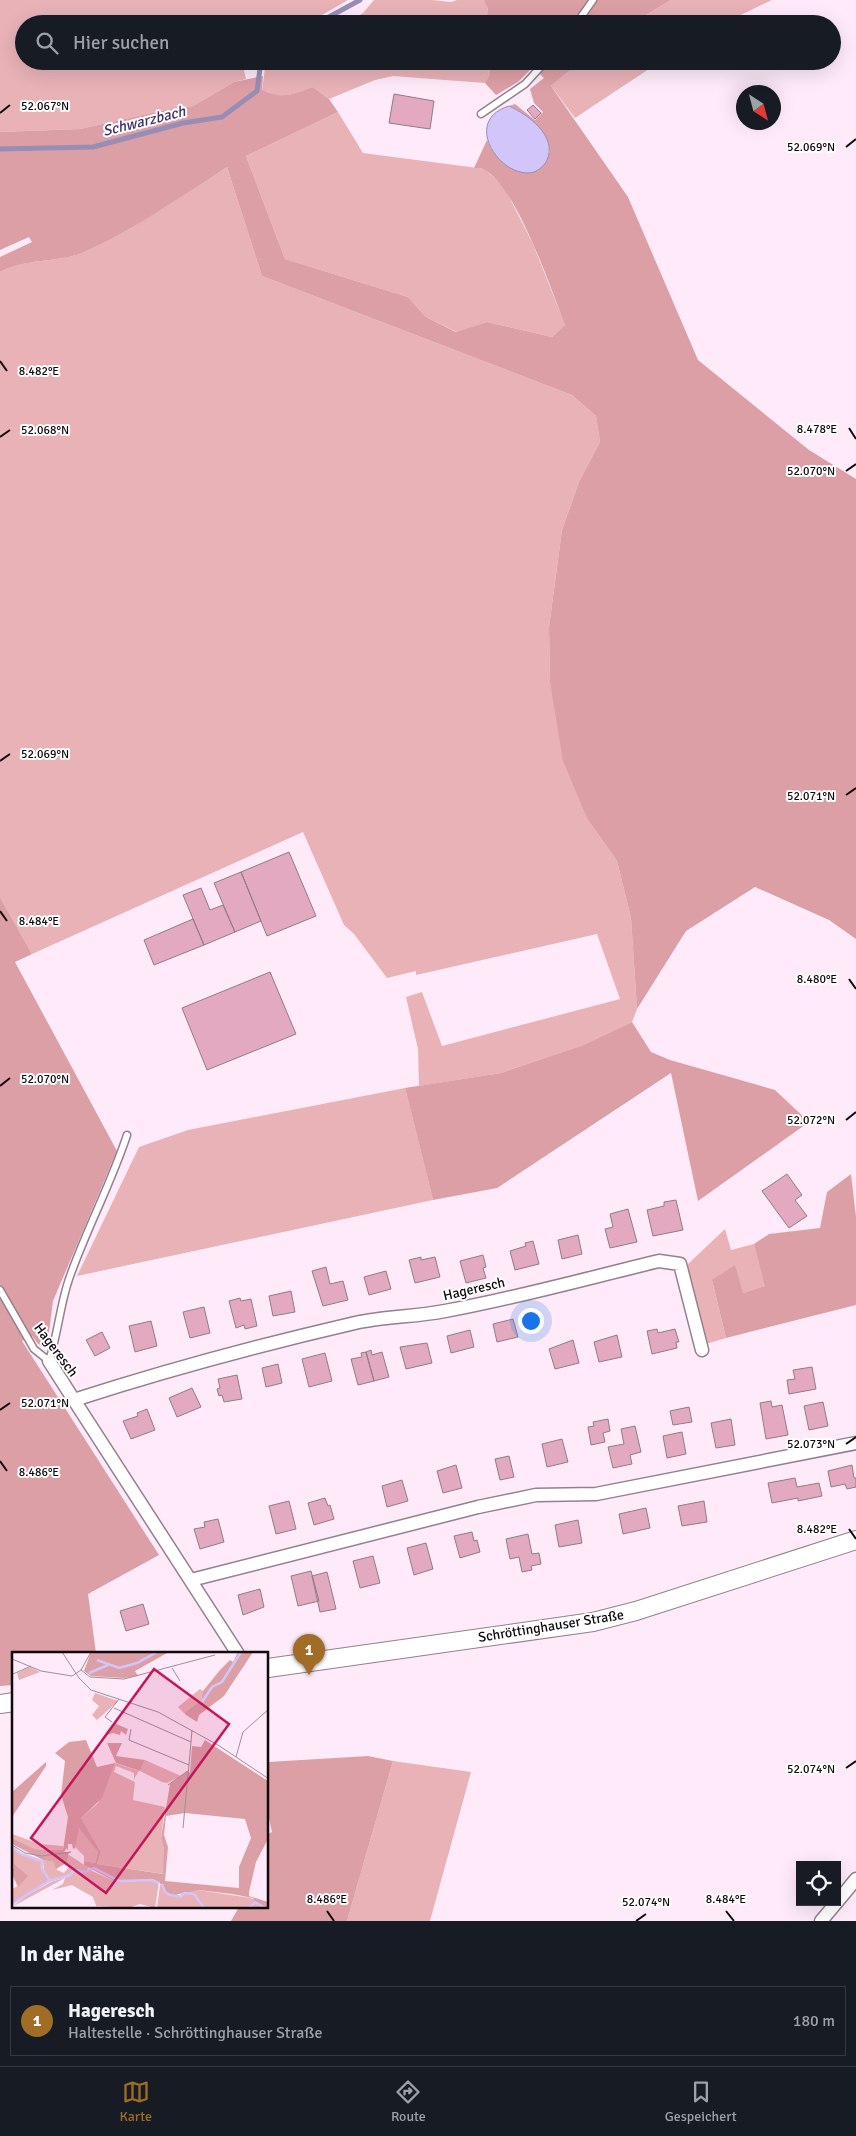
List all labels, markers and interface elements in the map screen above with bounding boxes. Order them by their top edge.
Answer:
search box [15,15,841,70]
icon: search [33,29,61,57]
text: Hier suchen [73,31,169,55]
north arrow [736,85,781,130]
text: 52.067°N [21,99,69,114]
water label: Schwarzbach [101,102,188,140]
text: 52.069°N [787,140,835,155]
text: 8.482°E [19,364,59,379]
text: 8.478°E [797,422,837,437]
text: 52.068°N [21,423,69,438]
text: 52.070°N [787,464,835,479]
text: 52.069°N [21,747,69,762]
text: 52.071°N [787,789,835,804]
text: 8.484°E [19,914,59,929]
text: 8.480°E [797,972,837,987]
text: 52.070°N [21,1072,69,1087]
text: 52.072°N [787,1113,835,1128]
street label: Hageresch [441,1274,507,1304]
your location [518,1308,544,1334]
street label: Hageresch [30,1320,82,1380]
text: 52.071°N [21,1396,69,1411]
text: 52.073°N [787,1437,835,1452]
text: 8.486°E [19,1465,59,1480]
text: 8.482°E [797,1522,837,1537]
street label: Schröttinghauser Straße [477,1606,625,1646]
pin: 1 [293,1634,325,1675]
inset map [12,1652,269,1908]
text: 52.074°N [787,1762,835,1777]
map controls [796,1861,841,1906]
button: locate [796,1861,841,1906]
text: 8.486°E [307,1892,347,1907]
text: 8.484°E [706,1892,746,1907]
text: 52.074°N [622,1895,670,1910]
text: In der Nähe [20,1941,125,1967]
text: Hageresch [68,1999,155,2023]
text: 1 [33,2011,41,2031]
text: 180 m [793,2011,835,2031]
text: Haltestelle · Schröttinghauser Straße [68,2023,322,2043]
tab: Karte [119,2078,152,2125]
tab: Route [391,2078,426,2125]
tab: Gespeichert [665,2078,737,2125]

